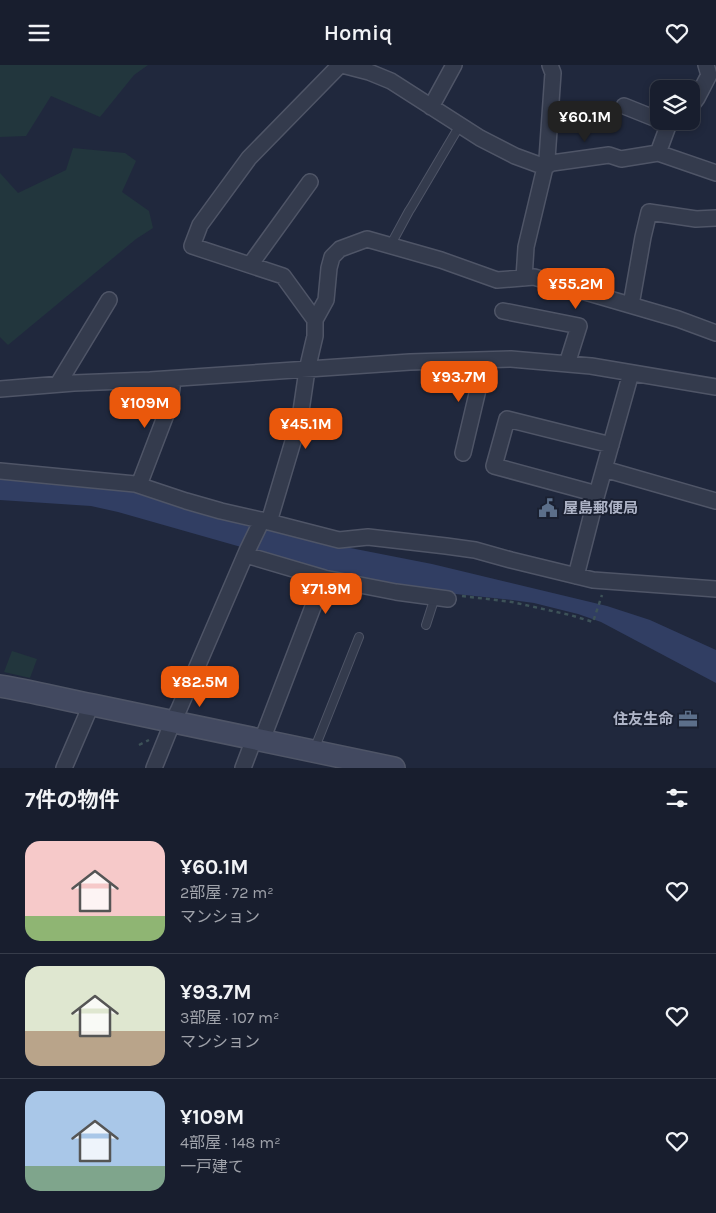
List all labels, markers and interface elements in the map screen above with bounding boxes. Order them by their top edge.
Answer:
icon: menu [25,19,53,47]
icon: heart [663,19,691,47]
text: Homiq [324,20,392,46]
map controls [650,80,700,130]
button: layers [650,80,700,130]
pin: ¥60.1M [544,101,626,143]
text: ¥60.1M [559,107,611,126]
pin: ¥55.2M [535,267,617,310]
text: ¥55.2M [548,274,604,293]
pin: ¥93.7M [418,361,500,403]
text: ¥93.7M [432,367,486,386]
pin: ¥109M [110,387,180,429]
text: ¥109M [121,393,169,412]
pin: ¥45.1M [265,407,347,450]
text: ¥45.1M [280,414,332,433]
public building icon: 屋島郵便局 [537,497,559,519]
place label: 屋島郵便局 [563,499,638,517]
pin: ¥71.9M [285,573,367,615]
text: ¥71.9M [301,579,351,598]
pin: ¥82.5M [159,665,241,708]
text: ¥82.5M [172,672,228,691]
office icon: 住友生命 [677,708,699,730]
place label: 住友生命 [613,710,674,728]
icon: filters [663,784,691,812]
text: 7件の物件 [25,788,119,812]
text: ¥60.1M [180,855,249,879]
icon: home [65,861,125,921]
icon: heart [663,877,691,905]
text: 2部屋 · 72 m² [180,883,274,902]
text: マンション [180,907,260,926]
text: ¥93.7M [180,980,252,1004]
icon: home [65,986,125,1046]
icon: heart [663,1002,691,1030]
text: 3部屋 · 107 m² [180,1008,279,1027]
text: マンション [180,1032,260,1051]
text: ¥109M [180,1105,244,1129]
icon: home [65,1111,125,1171]
icon: heart [663,1127,691,1155]
text: 4部屋 · 148 m² [180,1133,281,1152]
text: 一戸建て [180,1157,244,1176]

